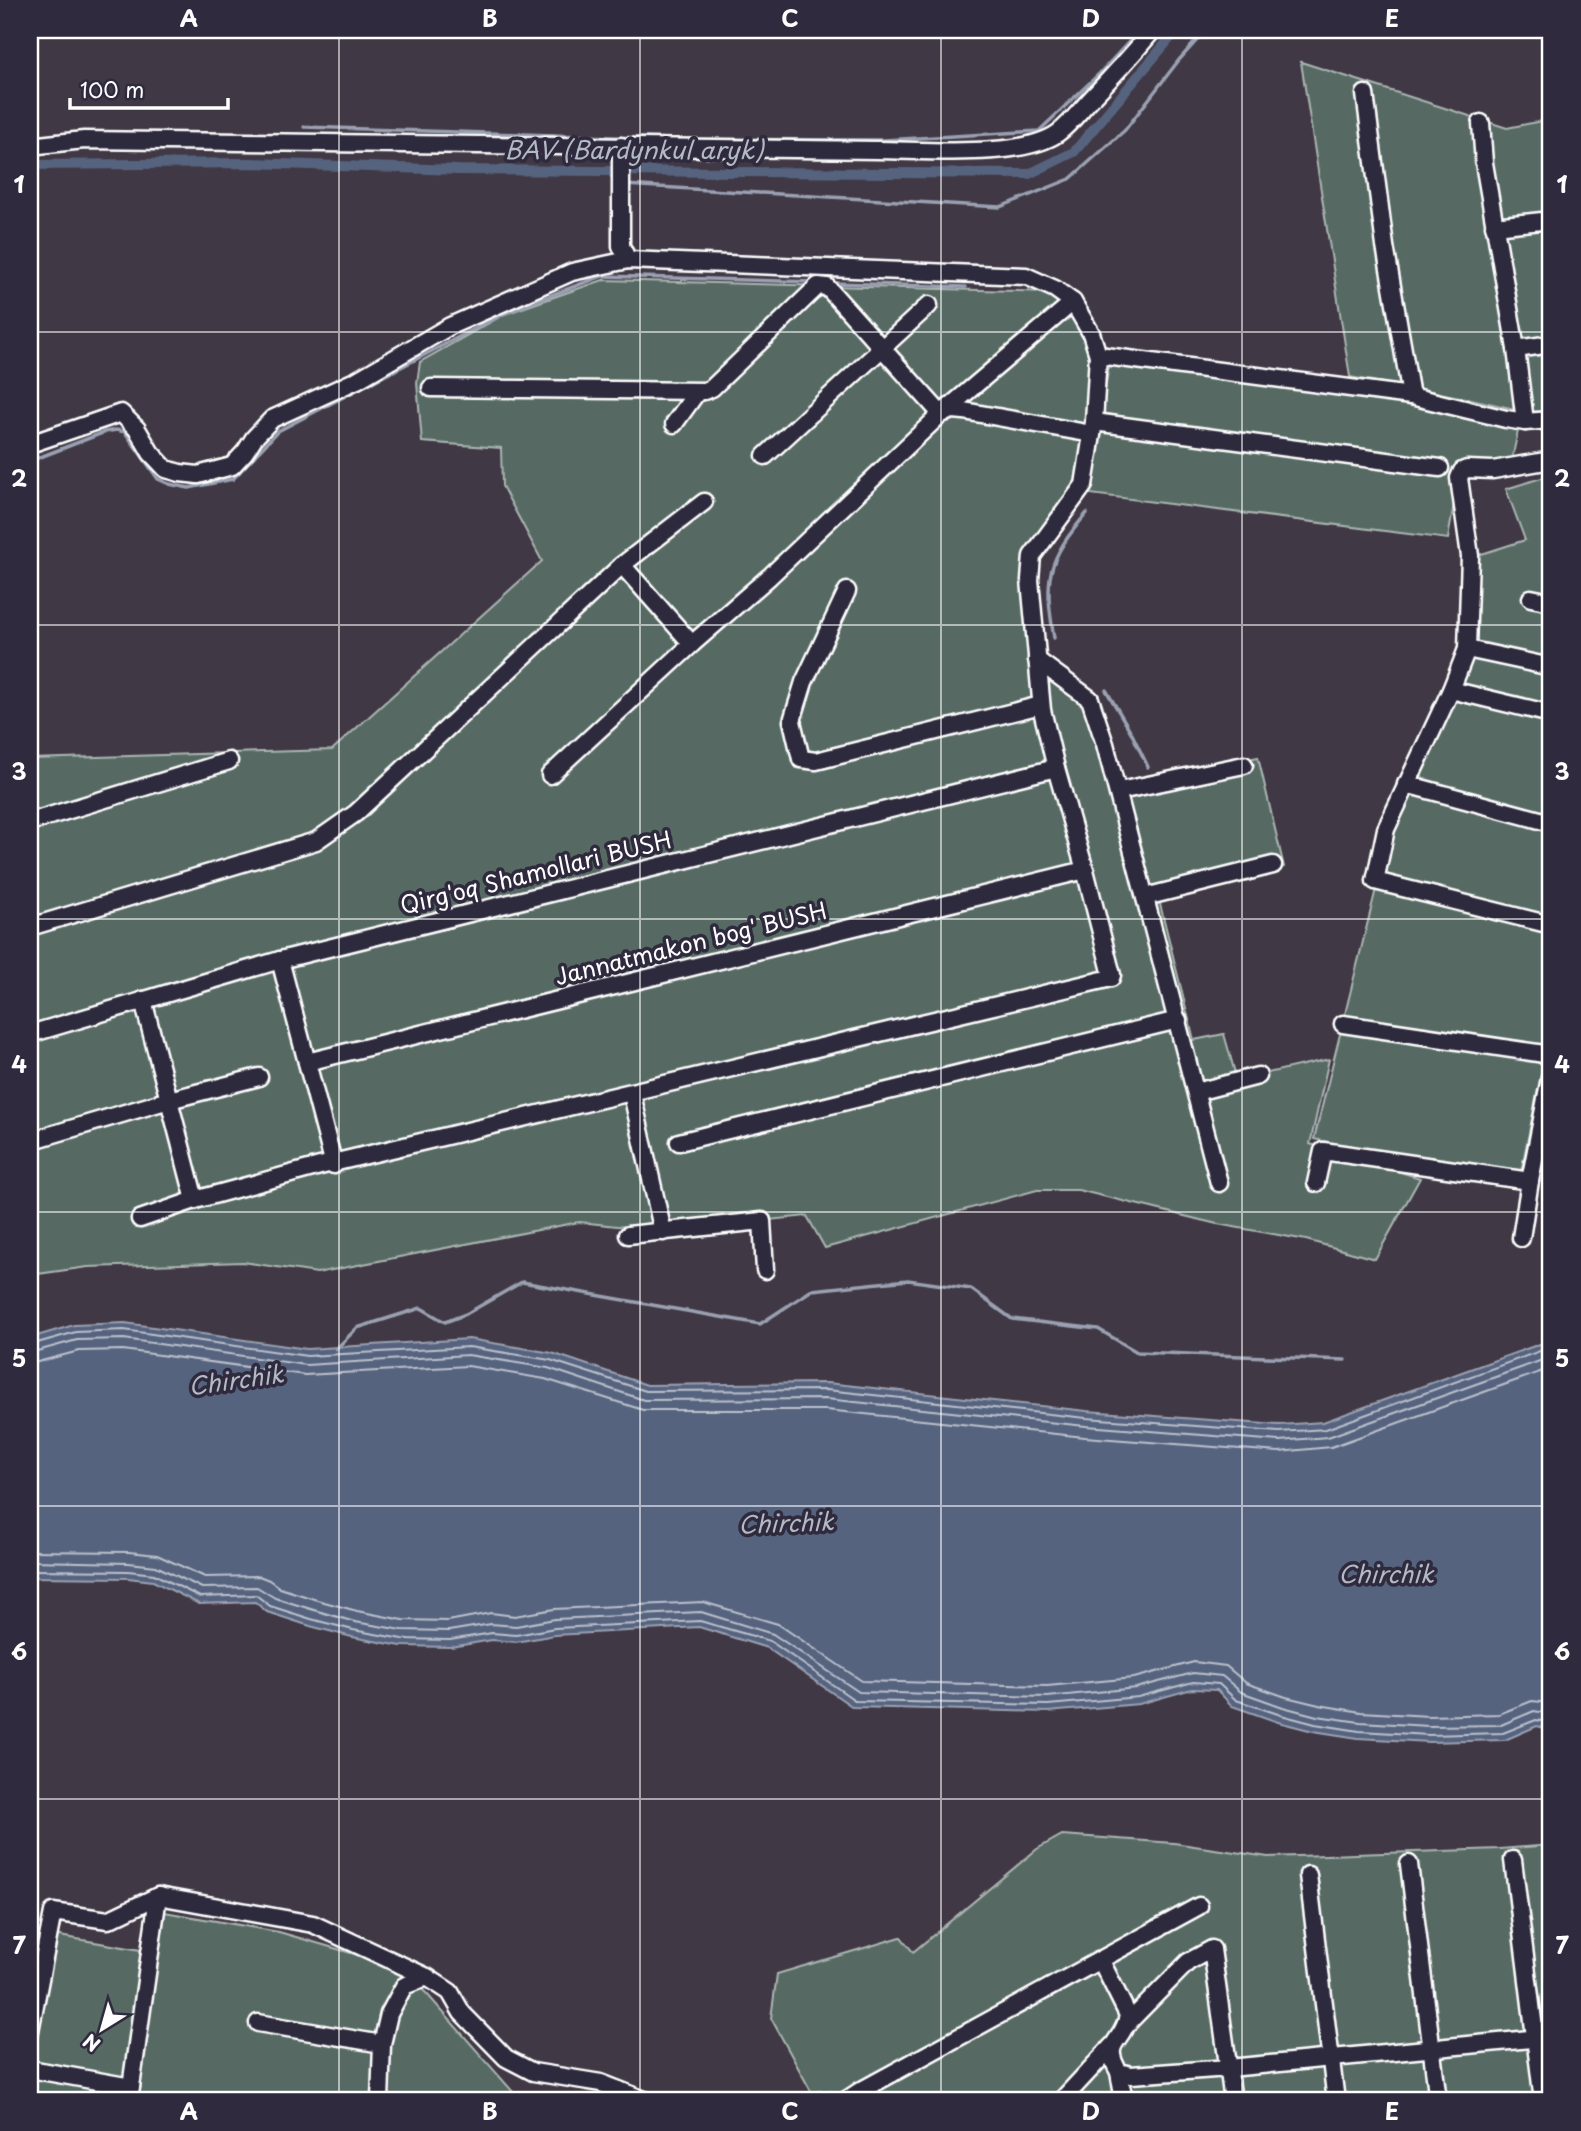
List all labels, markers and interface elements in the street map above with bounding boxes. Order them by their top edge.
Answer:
text: A [180,0,198,35]
text: B [482,0,498,35]
text: C [781,0,799,35]
text: D [1082,0,1100,35]
text: E [1385,0,1399,35]
scale bar [70,66,228,110]
text: 100 m [80,73,144,105]
water label: BAV (Bardynkul aryk) [504,131,765,167]
text: 1 [14,166,25,201]
text: 1 [1557,166,1568,201]
text: 2 [11,460,27,495]
text: 2 [1554,460,1570,495]
text: 3 [11,753,27,788]
text: 3 [1554,753,1570,788]
street label: Qirg'oq Shamollari BUSH [396,821,675,922]
street label: Jannatmakon bog' BUSH [551,892,830,993]
text: 4 [11,1046,27,1081]
text: 4 [1554,1046,1570,1081]
text: 5 [12,1340,26,1375]
text: 5 [1555,1340,1569,1375]
water label: Chirchik [186,1354,287,1403]
water label: Chirchik [738,1502,836,1542]
water label: Chirchik [1338,1555,1435,1591]
text: 6 [11,1633,27,1668]
text: 6 [1554,1633,1570,1668]
text: 7 [12,1927,26,1962]
text: 7 [1555,1927,1569,1962]
north arrow [66,1994,136,2064]
text: N [77,2028,106,2059]
text: A [180,2093,198,2128]
text: B [482,2093,498,2128]
text: C [781,2093,799,2128]
text: D [1082,2093,1100,2128]
text: E [1385,2093,1399,2128]

